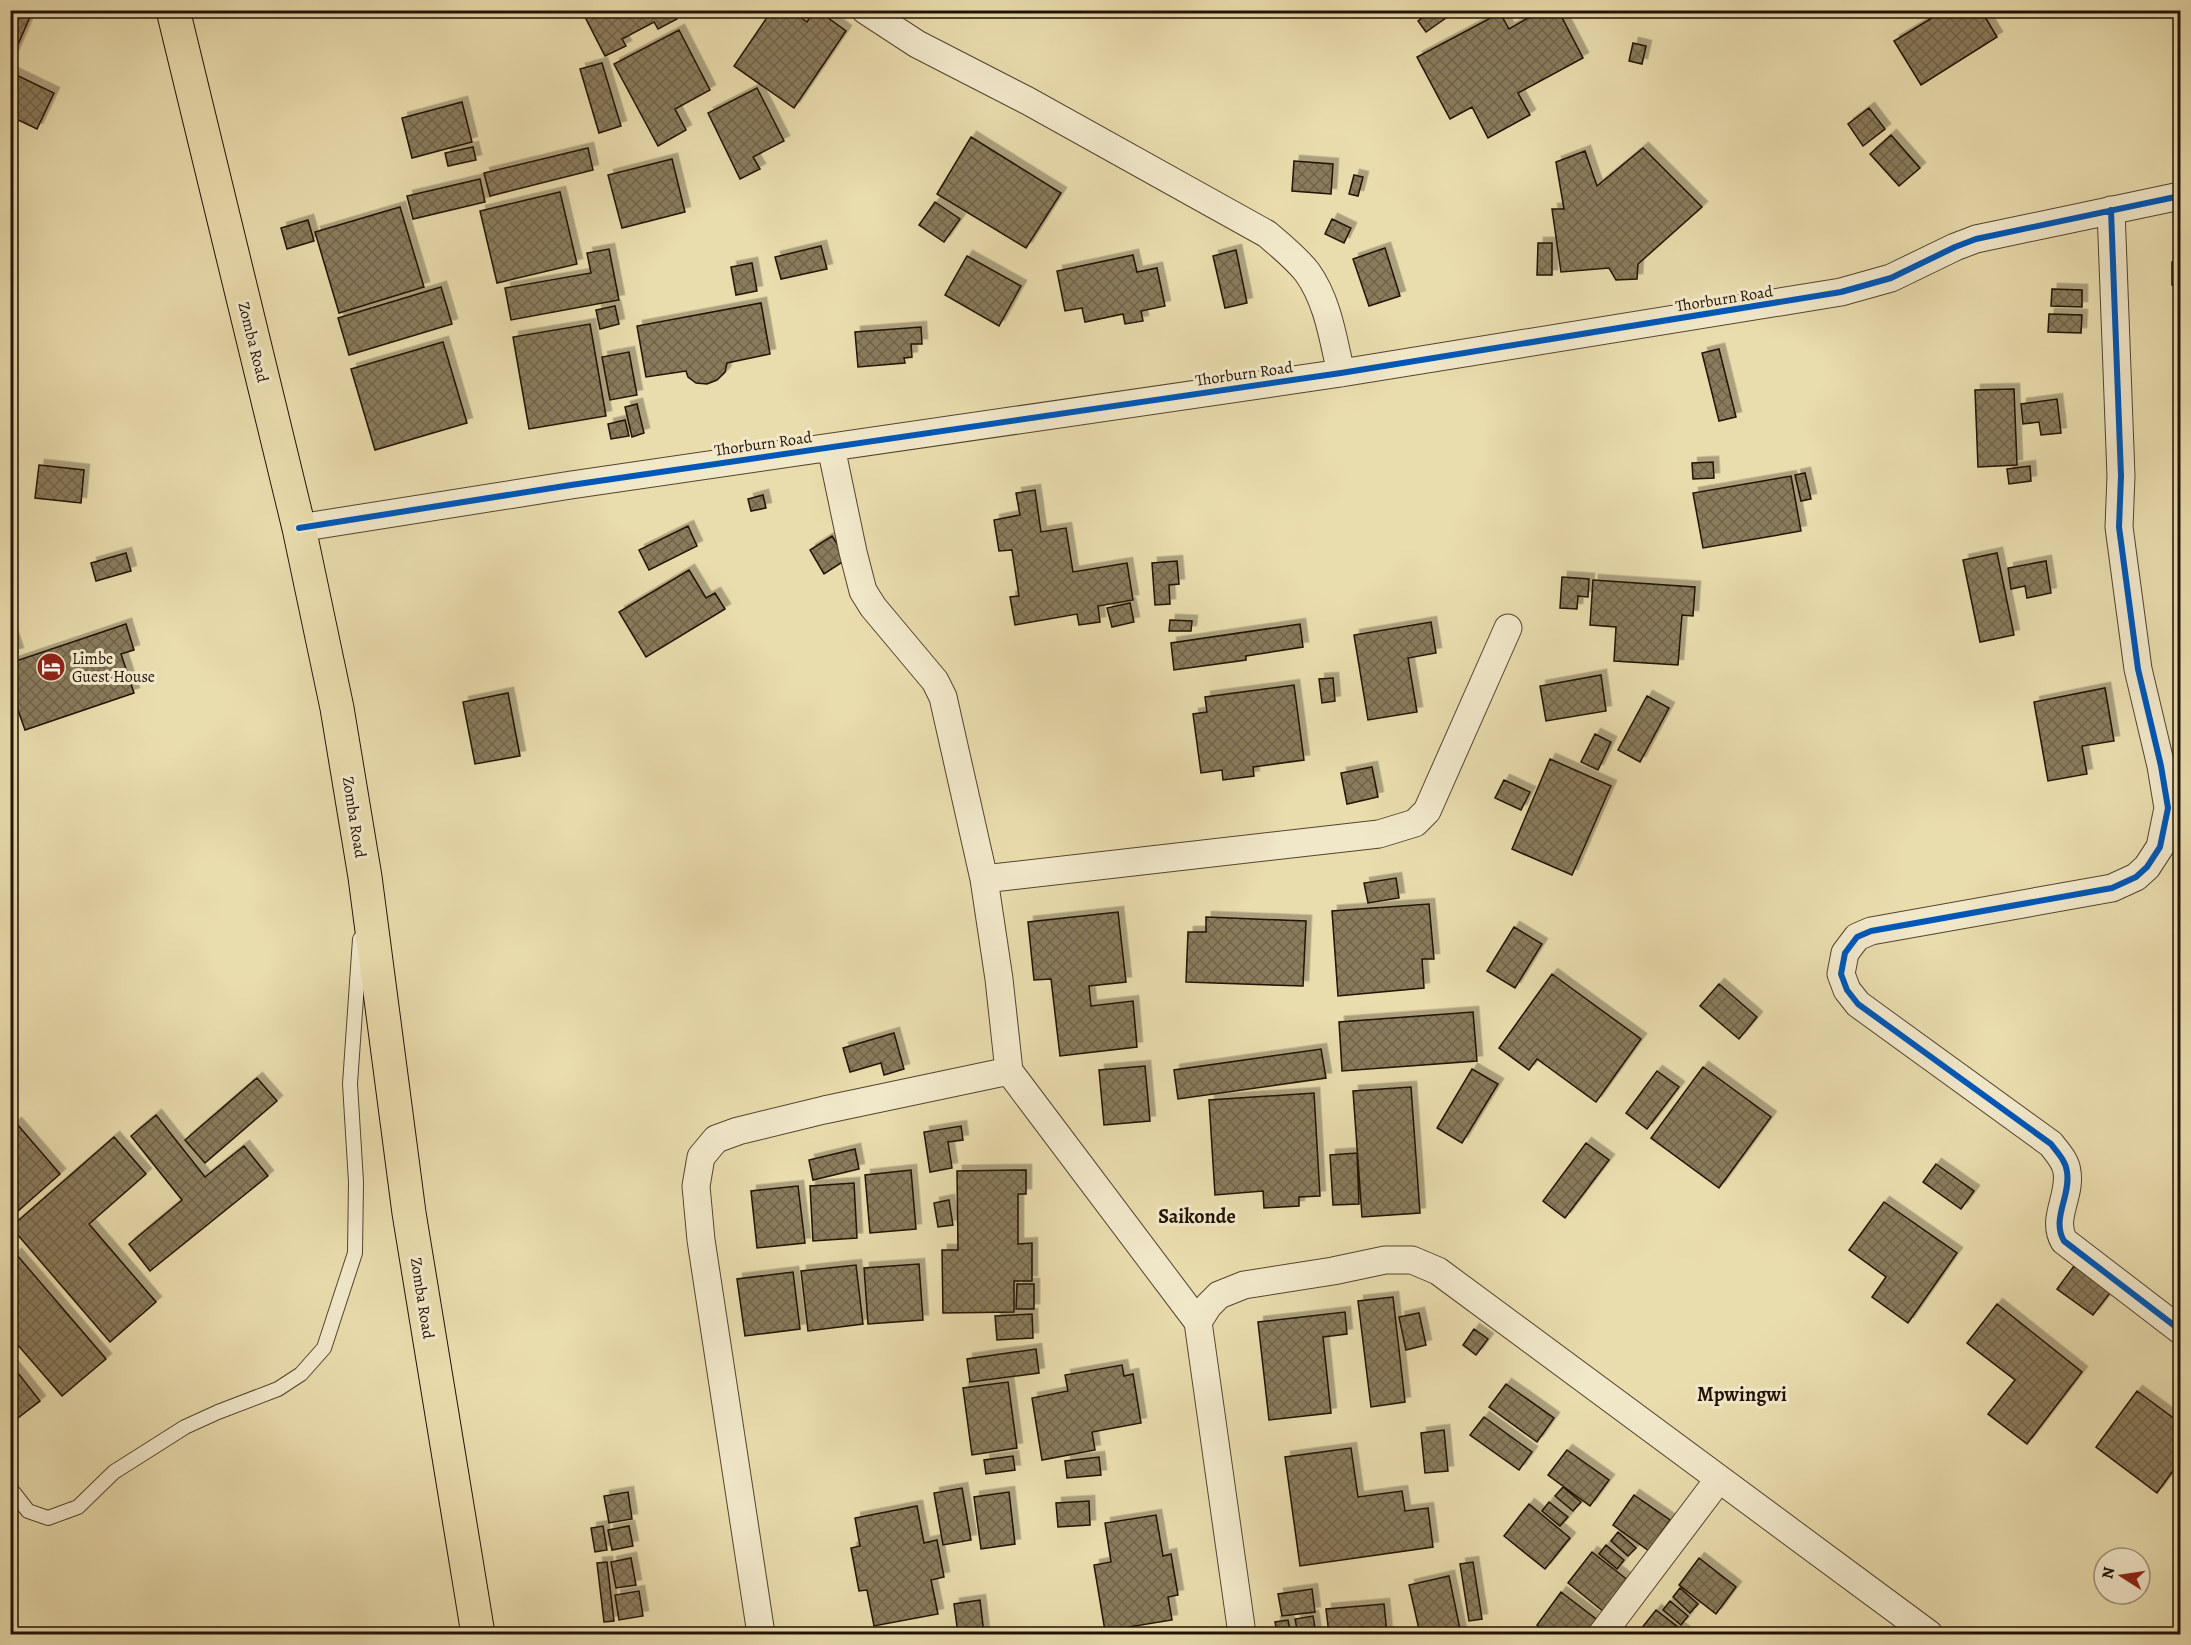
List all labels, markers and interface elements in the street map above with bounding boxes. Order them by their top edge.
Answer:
street label: Thorburn Road [1674,280,1775,318]
street label: Zomba Road [232,300,274,385]
street label: Thorburn Road [1194,356,1295,392]
street label: Thorburn Road [713,426,814,462]
place label: Limbe Guest House [72,648,155,688]
hotel icon: Limbe Guest House [35,651,67,683]
street label: Zomba Road [337,775,371,860]
district label: Saikonde [1158,1203,1236,1230]
street label: Zomba Road [405,1256,439,1341]
district label: Mpwingwi [1697,1381,1787,1408]
north arrow [2092,1546,2152,1606]
text: N [2096,1565,2120,1581]

